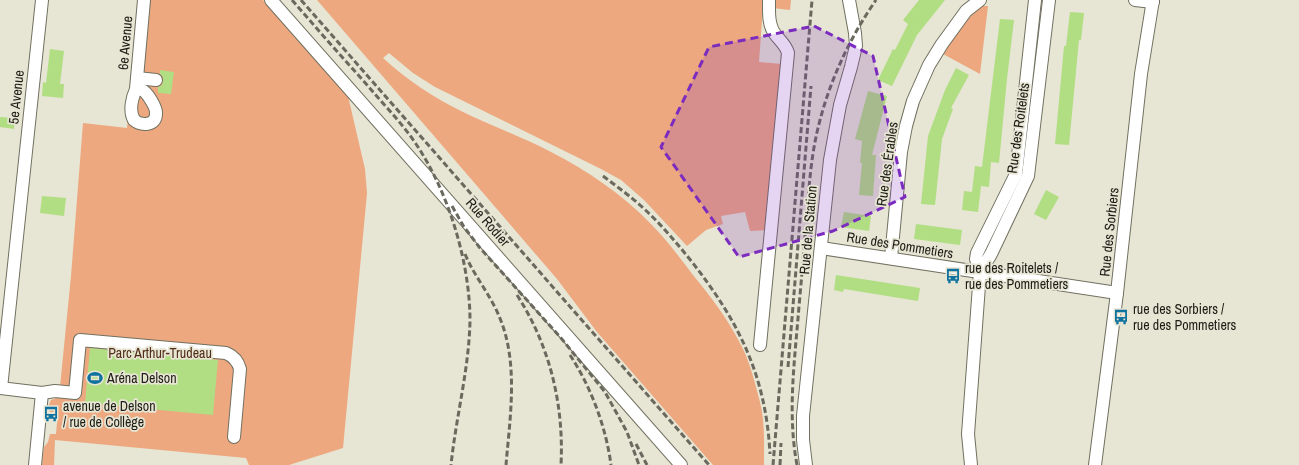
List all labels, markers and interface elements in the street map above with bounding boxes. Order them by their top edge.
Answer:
street label: 6e Avenue [114,15,136,71]
street label: 5e Avenue [4,69,28,125]
street label: Rue des Roitelets [1003,81,1033,174]
street label: Rue des Érables [872,120,902,207]
street label: Rue de la Station [795,185,821,275]
street label: Rue des Sorbiers [1095,186,1123,277]
street label: Rue Rodier [462,194,514,250]
street label: Rue des Pommetiers [845,228,955,262]
place label: rue des Roitelets / rue des Pommetiers [965,259,1069,293]
bus stop icon: rue des Roitelets / rue des Pommetiers [944,267,962,285]
place label: rue des Sorbiers / rue des Pommetiers [1133,300,1237,334]
bus stop icon: rue des Sorbiers / rue des Pommetiers [1112,308,1130,326]
park label: Parc Arthur-Trudeau [108,344,212,362]
sports icon: Aréna Delson [86,369,104,387]
place label: Aréna Delson [106,369,177,387]
place label: avenue de Delson / rue de Collège [63,397,156,431]
bus stop icon: avenue de Delson / rue de Collège [42,405,60,423]

